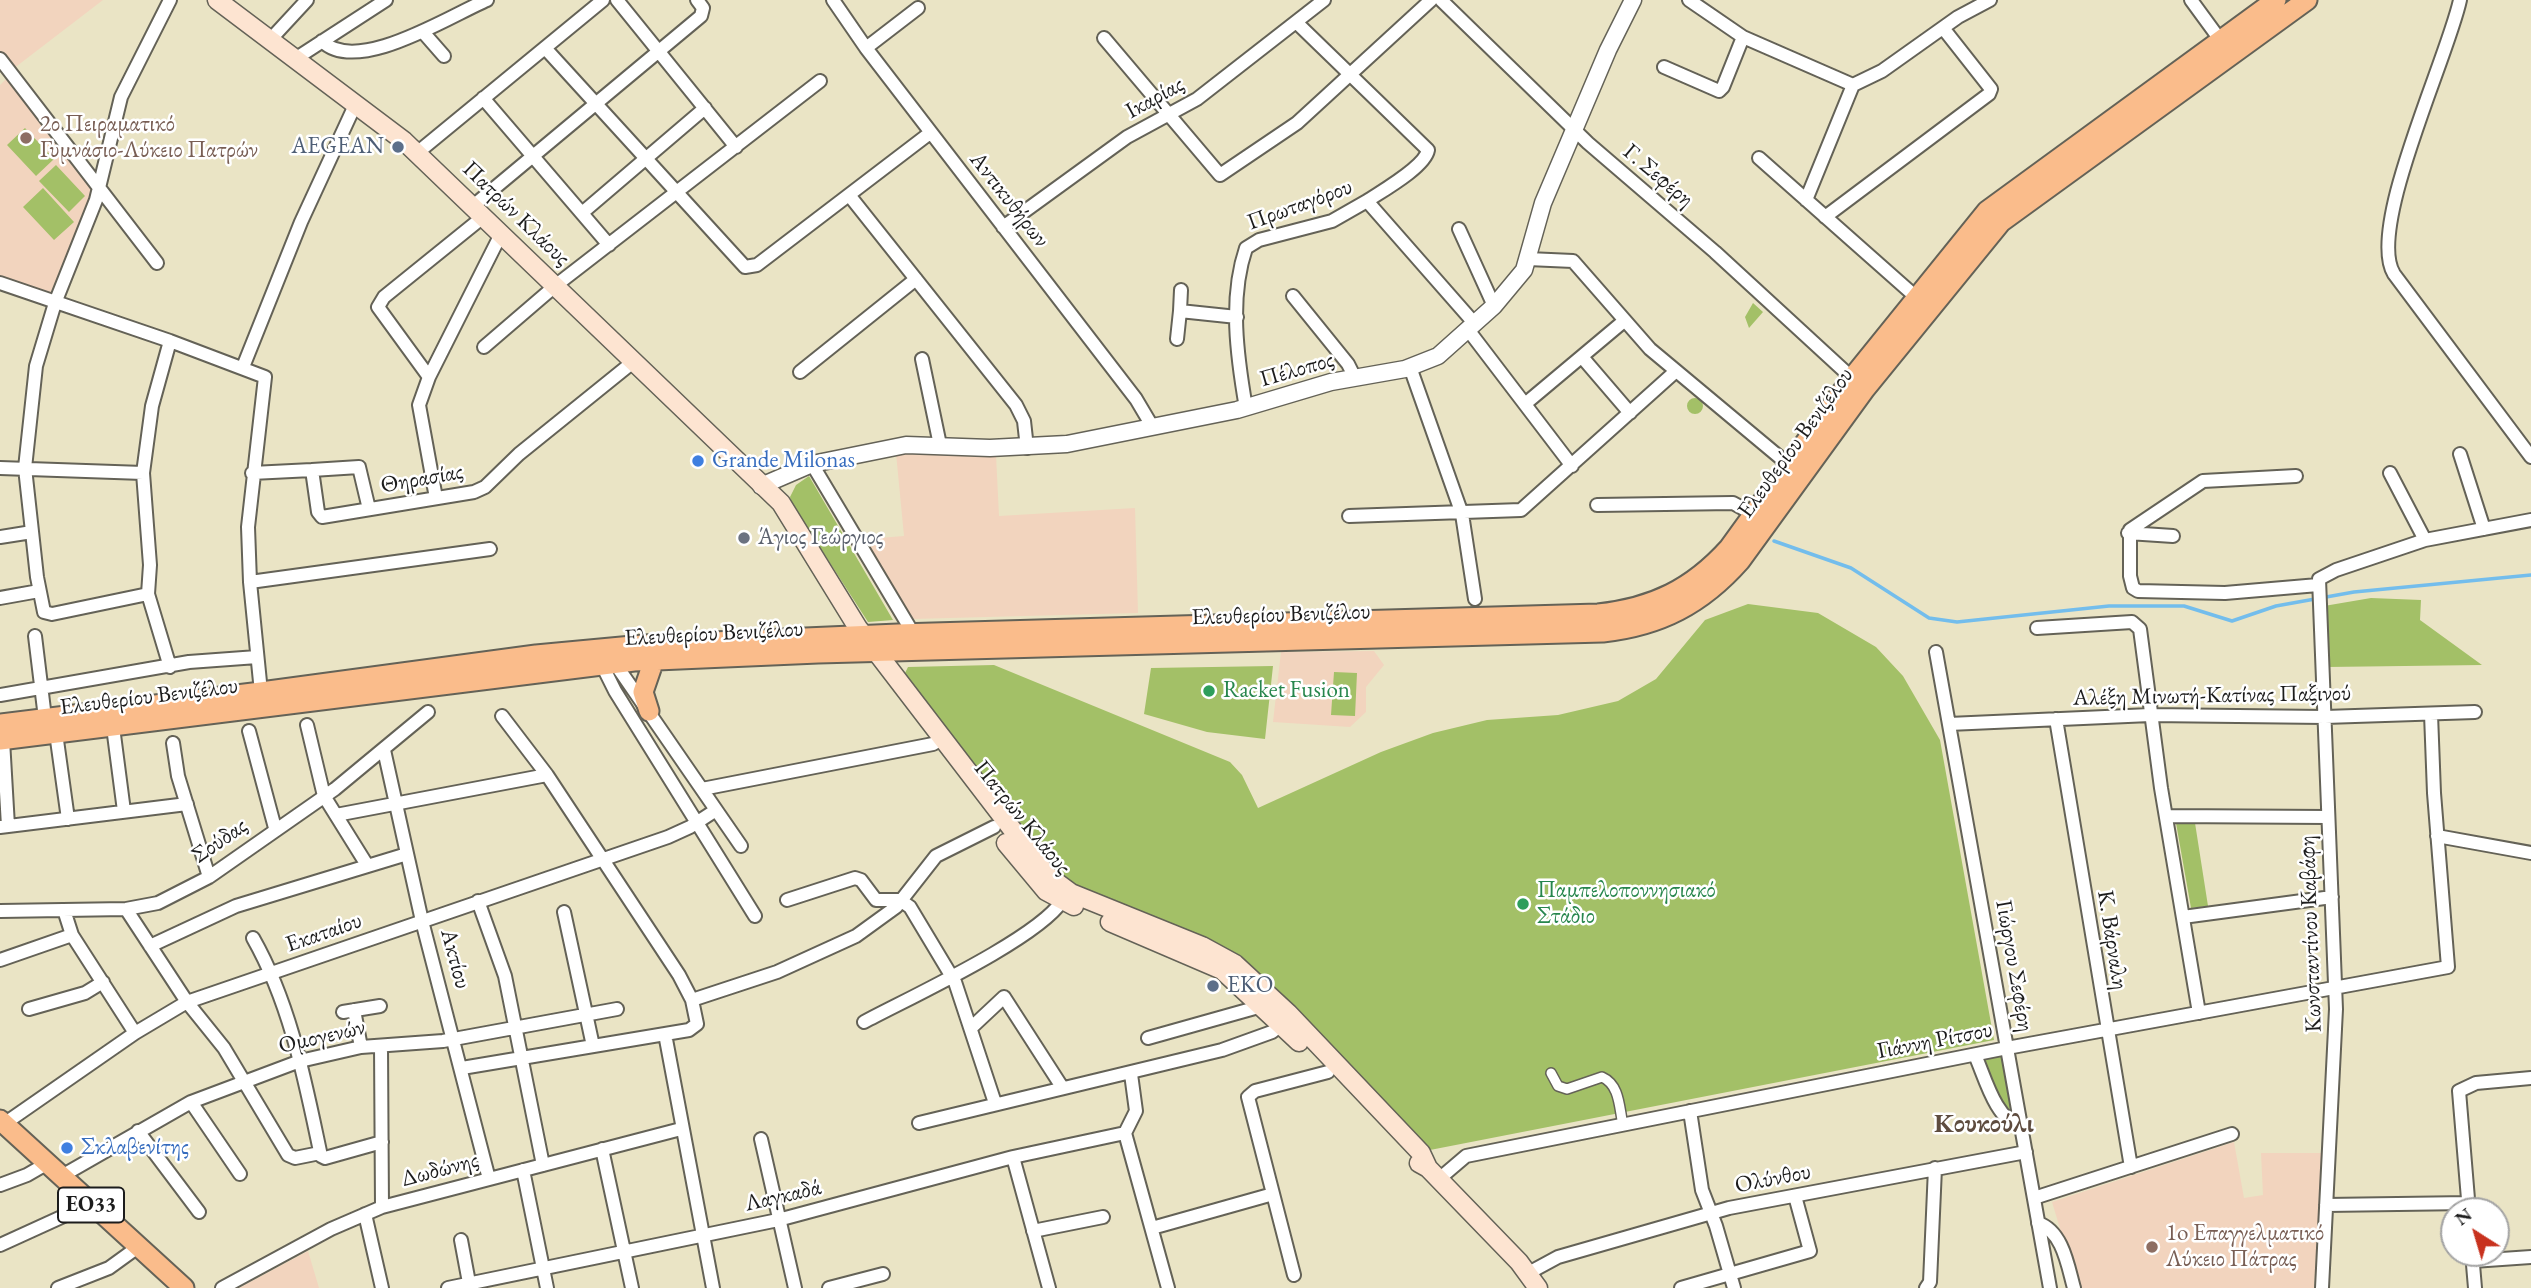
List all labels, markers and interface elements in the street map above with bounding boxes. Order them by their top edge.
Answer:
street label: Ικαρίας [1121,71,1189,125]
place label: 2ο Πειραματικό Γυμνάσιο-Λύκειο Πατρών [40,111,258,165]
marker: 2ο Πειραματικό Γυμνάσιο-Λύκειο Πατρών [18,130,34,146]
place label: AEGEAN [291,133,384,161]
marker: AEGEAN [390,139,406,155]
street label: Γ. Σεφέρη [1617,139,1699,213]
street label: Αντικυθήρων [963,147,1055,253]
street label: Πατρών Κλάους [456,156,576,272]
street label: Πρωταγόρου [1244,173,1356,237]
street label: Πέλοπος [1257,346,1337,394]
street label: Ελευθερίου Βενιζέλου [1732,362,1860,524]
place label: Grande Milonas [712,447,855,475]
marker: Grande Milonas [690,453,706,469]
street label: Θηρασίας [379,458,465,500]
place label: Άγιος Γεώργιος [758,524,884,552]
marker: Άγιος Γεώργιος [736,530,752,546]
street label: Ελευθερίου Βενιζέλου [1191,598,1371,632]
street label: Ελευθερίου Βενιζέλου [624,616,804,652]
street label: Ελευθερίου Βενιζέλου [58,672,240,722]
place label: Racket Fusion [1223,677,1350,705]
street label: Αλέξη Μινωτή-Κατίνας Παξινού [2073,680,2351,712]
marker: Racket Fusion [1201,683,1217,699]
street label: Πατρών Κλάους [967,755,1077,881]
street label: Σούδας [187,812,253,870]
street label: Κωνσταντίνου Καβάφη [2294,835,2328,1033]
place label: Παμπελοποννησιακό Στάδιο [1537,877,1716,931]
street label: Κ. Βάρναλη [2091,888,2133,992]
marker: Παμπελοποννησιακό Στάδιο [1515,896,1531,912]
street label: Γιώργου Σεφέρη [1989,898,2039,1034]
street label: Εκαταίου [282,907,366,959]
street label: Ακτίου [434,926,476,992]
place label: EKO [1227,972,1273,1000]
marker: EKO [1205,978,1221,994]
street label: Ομογενών [276,1014,368,1060]
street label: Γιάννη Ρίτσου [1875,1016,1995,1066]
district label: Κουκούλι [1934,1109,2034,1141]
place label: Σκλαβενίτης [81,1134,189,1162]
marker: Σκλαβενίτης [59,1140,75,1156]
street label: Δωδώνης [398,1146,482,1194]
street label: Ολύνθου [1733,1158,1813,1200]
street label: Λαγκαδά [742,1174,824,1218]
road number: ΕΟ33 [58,1188,124,1222]
north arrow [2440,1197,2510,1267]
text: N [2450,1202,2477,1231]
place label: 1o Επαγγελματικό Λύκειο Πάτρας [2166,1220,2324,1274]
marker: 1o Επαγγελματικό Λύκειο Πάτρας [2144,1239,2160,1255]

